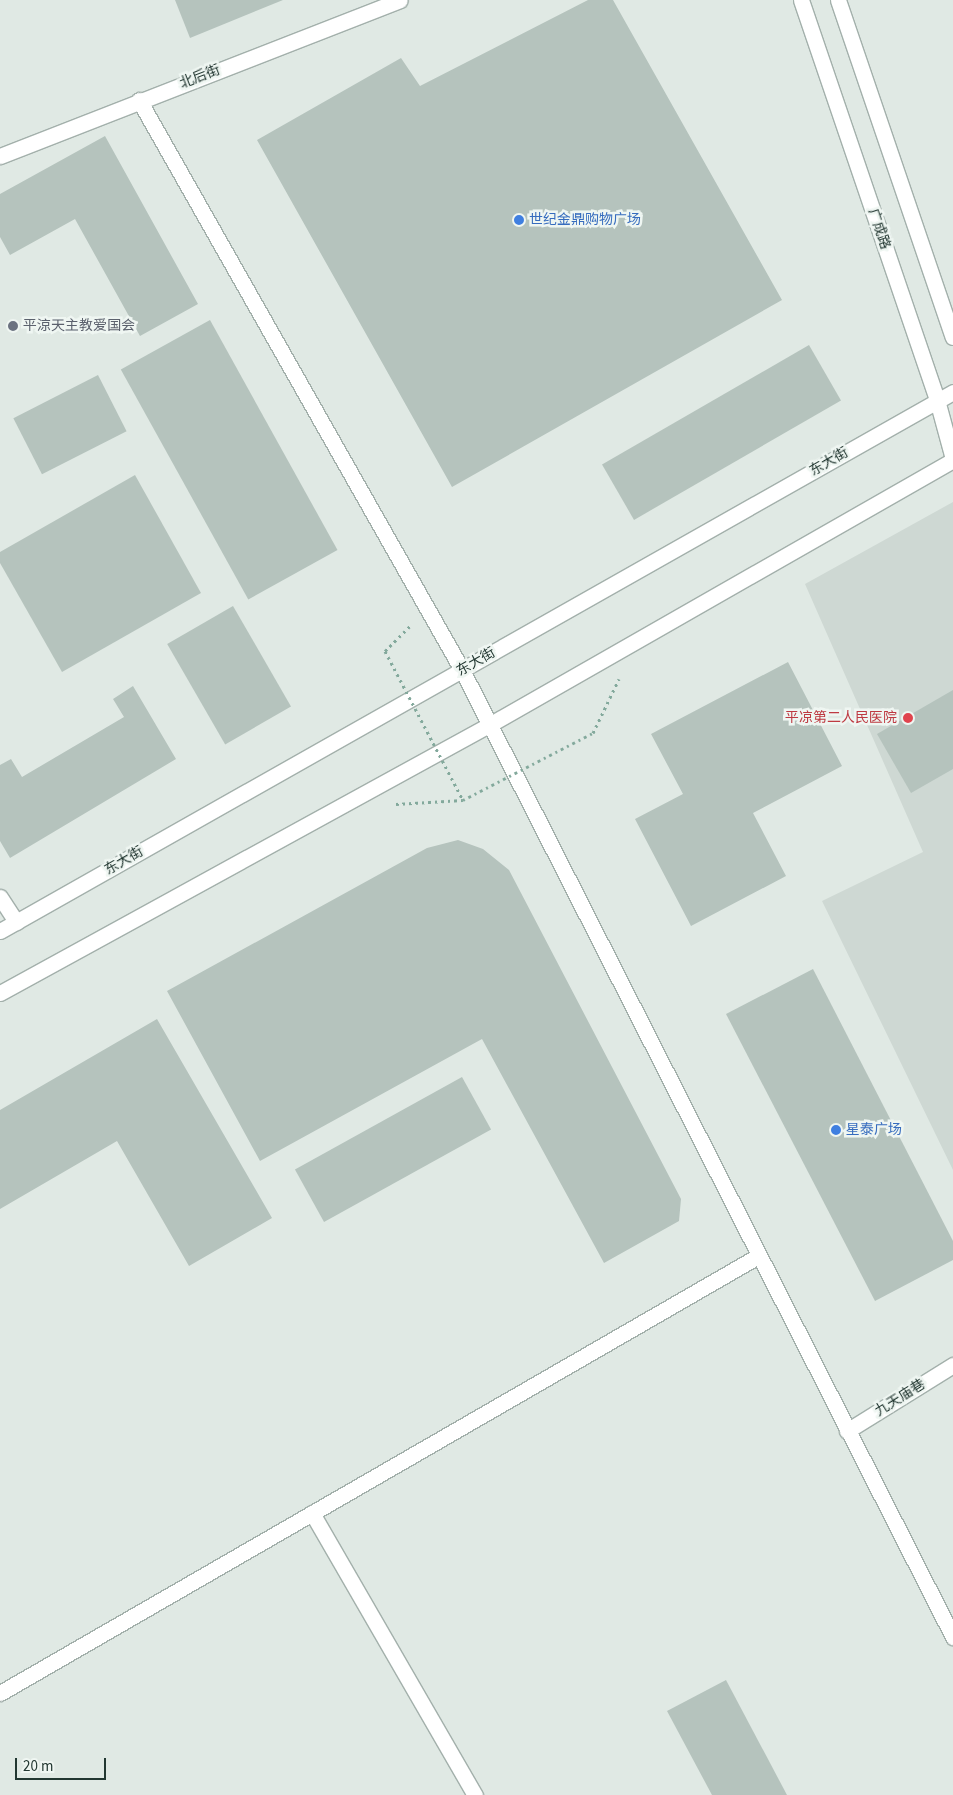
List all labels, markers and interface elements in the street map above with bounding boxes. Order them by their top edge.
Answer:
street label: 北后街 [177,62,223,92]
street label: 广成路 [864,206,894,252]
place label: 世纪金鼎购物广场 [529,212,641,228]
marker: 世纪金鼎购物广场 [513,214,525,226]
place label: 平涼天主教爱国会 [23,318,135,334]
marker: 平涼天主教爱国会 [7,320,19,332]
street label: 东大街 [807,444,851,480]
street label: 东大街 [454,644,498,680]
place label: 平凉第二人民医院 [785,710,897,726]
marker: 平凉第二人民医院 [901,711,915,725]
street label: 东大街 [102,843,146,879]
place label: 星泰广场 [846,1122,902,1138]
marker: 星泰广场 [830,1124,842,1136]
street label: 九天庙巷 [872,1376,928,1420]
scale bar [18,1748,109,1780]
text: 20 m [23,1756,53,1777]

